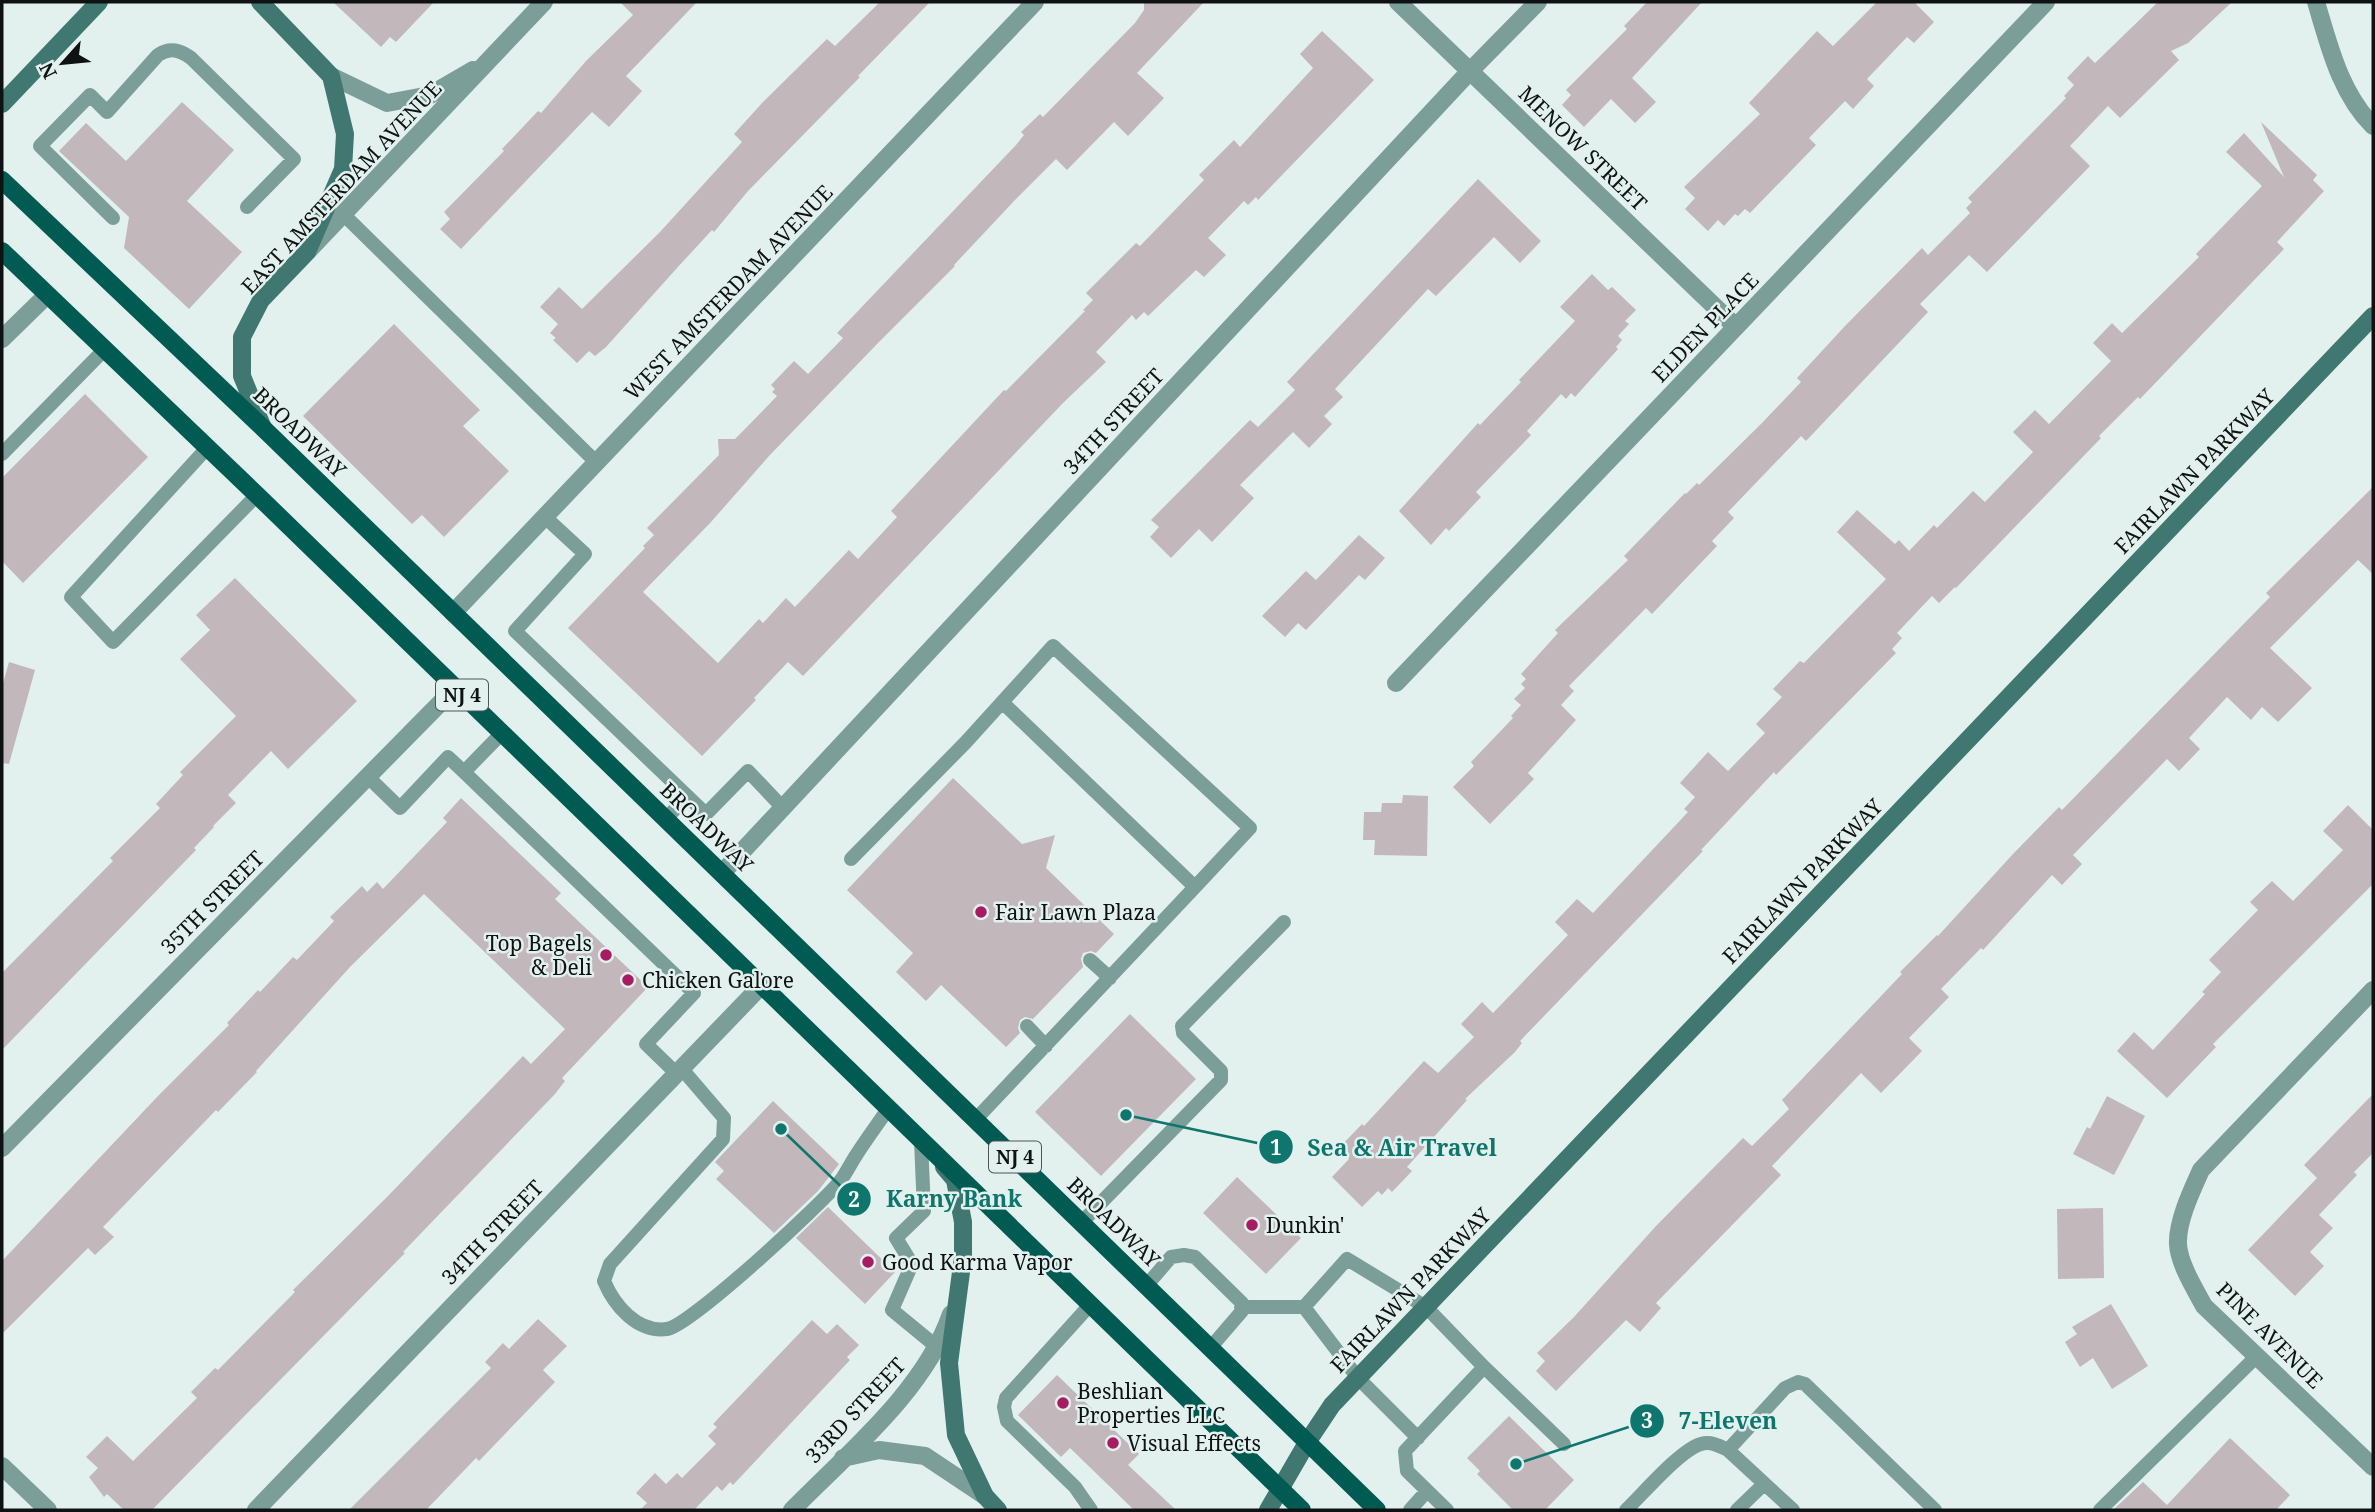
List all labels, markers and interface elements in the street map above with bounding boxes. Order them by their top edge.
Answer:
north arrow [28,28,98,98]
text: N [33,58,63,83]
street label: EAST AMSTERDAM AVENUE [235,74,447,300]
street label: MENOW STREET [1513,80,1653,217]
street label: WEST AMSTERDAM AVENUE [618,178,838,406]
street label: ELDEN PLACE [1646,266,1764,388]
street label: 34TH STREET [1057,362,1169,480]
street label: BROADWAY [248,381,353,484]
street label: FAIRLAWN PARKWAY [2108,382,2281,559]
road number: NJ 4 [436,680,488,710]
street label: BROADWAY [655,776,760,879]
street label: FAIRLAWN PARKWAY [1716,792,1889,969]
street label: 35TH STREET [154,844,270,960]
place label: Fair Lawn Plaza [995,898,1156,926]
marker: Fair Lawn Plaza [973,904,989,920]
place label: Top Bagels & Deli [486,929,592,981]
marker: Top Bagels & Deli [598,947,614,963]
place label: Chicken Galore [642,966,794,994]
marker: Chicken Galore [620,972,636,988]
callout: Sea & Air Travel [1259,1125,1511,1169]
text: Sea & Air Travel [1307,1131,1497,1163]
text: 1 [1270,1133,1282,1161]
road number: NJ 4 [989,1142,1041,1172]
street label: BROADWAY [1062,1171,1167,1274]
street label: 34TH STREET [435,1174,549,1290]
callout: Karny Bank [837,1177,1036,1221]
text: Karny Bank [886,1182,1022,1214]
text: 2 [848,1185,860,1213]
street label: FAIRLAWN PARKWAY [1324,1201,1497,1378]
place label: Dunkin' [1266,1211,1344,1239]
marker: Dunkin' [1244,1217,1260,1233]
place label: Good Karma Vapor [882,1248,1073,1276]
marker: Good Karma Vapor [860,1254,876,1270]
street label: PINE AVENUE [2211,1276,2329,1394]
street label: 33RD STREET [799,1351,911,1469]
place label: Beshlian Properties LLC [1077,1377,1225,1429]
marker: Beshlian Properties LLC [1055,1395,1071,1411]
callout: 7-Eleven [1629,1399,1791,1443]
text: 7-Eleven [1679,1404,1777,1436]
text: 3 [1641,1406,1653,1434]
place label: Visual Effects [1127,1429,1261,1457]
marker: Visual Effects [1105,1435,1121,1451]

